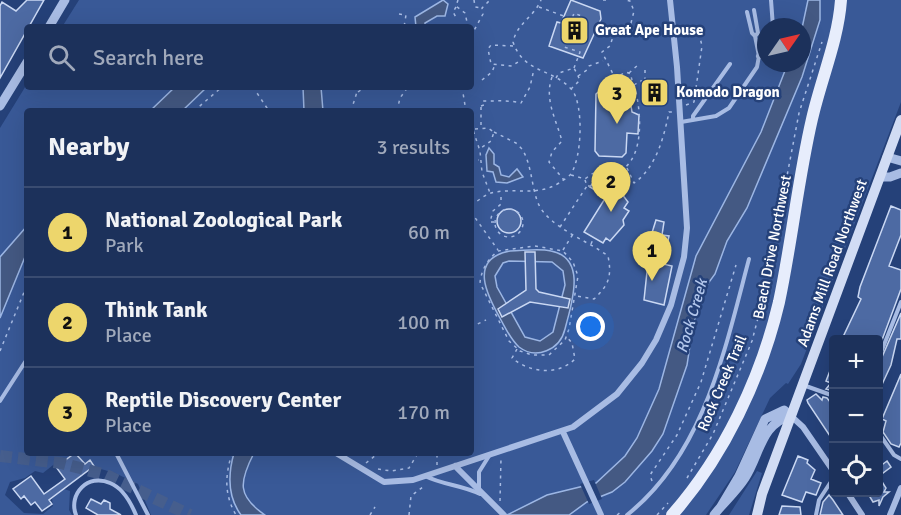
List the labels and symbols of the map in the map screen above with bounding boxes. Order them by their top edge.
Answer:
building icon: Great Ape House [558,14,590,46]
north arrow [757,18,811,72]
place label: Great Ape House [595,21,703,39]
pin: 3 [598,74,636,124]
building icon: Komodo Dragon [639,76,671,108]
place label: Komodo Dragon [676,83,780,101]
pin: 2 [592,162,630,212]
street label: Beach Drive Northwest [749,173,795,321]
street label: Adams Mill Road Northwest [793,177,871,349]
pin: 1 [632,232,672,281]
water label: Rock Creek [672,275,713,355]
your location [576,312,605,341]
street label: Rock Creek Trail [694,332,750,434]

